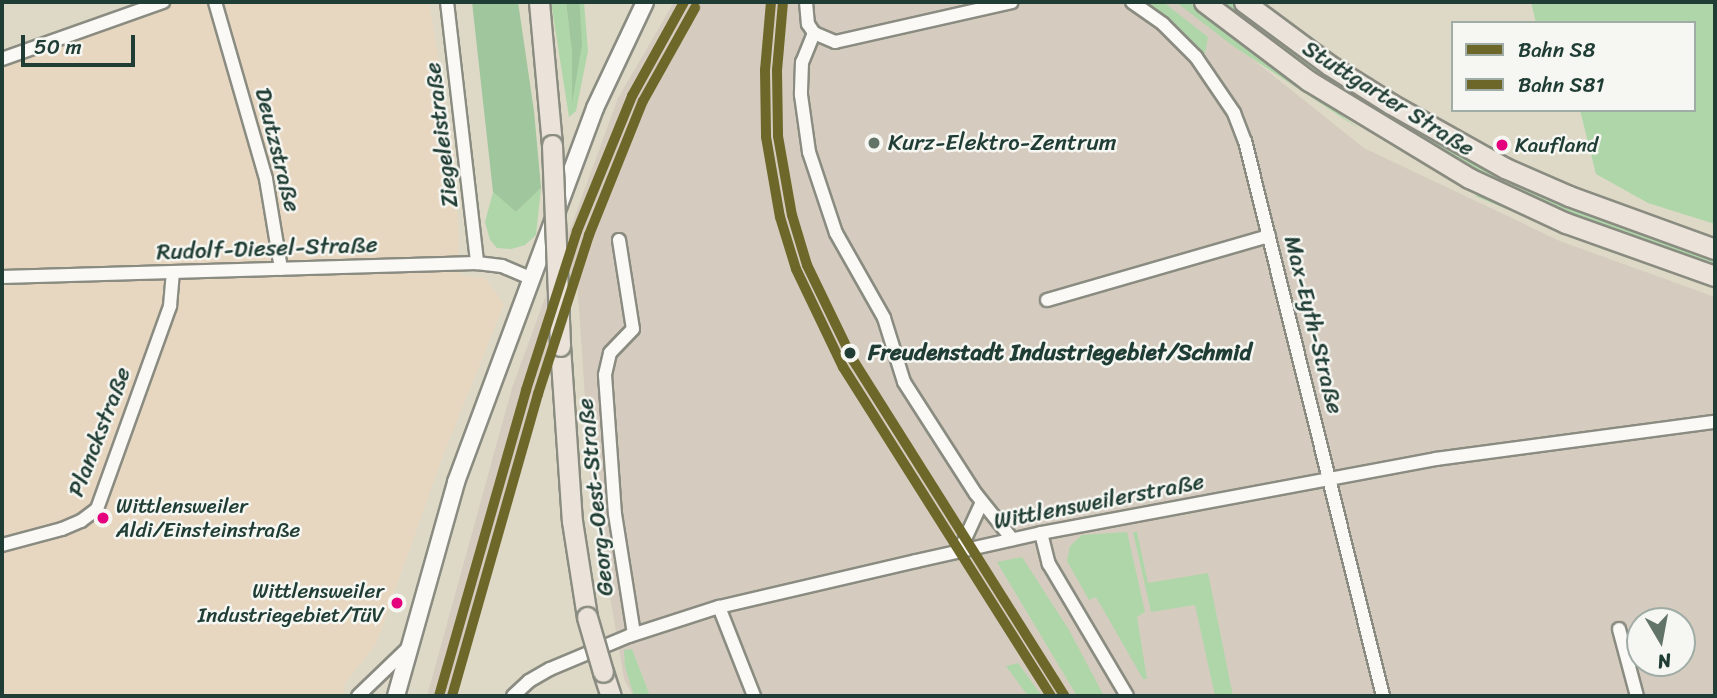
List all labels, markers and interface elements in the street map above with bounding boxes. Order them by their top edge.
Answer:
scale bar [24,21,138,65]
legend [1451,21,1696,112]
text: 50 m [34,28,82,66]
text: Bahn S8 [1518,31,1595,69]
street label: Stuttgarter Straße [1297,35,1479,163]
street label: Ziegeleistraße [419,61,465,209]
text: Bahn S81 [1518,66,1604,104]
street label: Deutzstraße [248,85,306,215]
place label: Kurz-Elektro-Zentrum [888,129,1116,157]
place label: Kaufland [1515,132,1598,158]
marker: Kurz-Elektro-Zentrum [866,135,882,151]
marker: Kaufland [1495,138,1509,152]
street label: Rudolf-Diesel-Straße [156,231,378,267]
street label: Max-Eyth-Straße [1278,233,1348,417]
place label: Freudenstadt Industriegebiet/Schmid [868,339,1252,367]
marker: Freudenstadt Industriegebiet/Schmid [839,342,861,364]
street label: Planckstraße [63,363,137,501]
street label: Georg-Oest-Straße [572,397,620,597]
street label: Wittlensweilerstraße [991,468,1207,536]
place label: Wittlensweiler Aldi/Einsteinstraße [116,493,300,543]
marker: Wittlensweiler Aldi/Einsteinstraße [96,511,110,525]
place label: Wittlensweiler Industriegebiet/TüV [198,578,384,628]
marker: Wittlensweiler Industriegebiet/TüV [390,596,404,610]
north arrow [1626,607,1696,677]
text: N [1655,644,1674,679]

